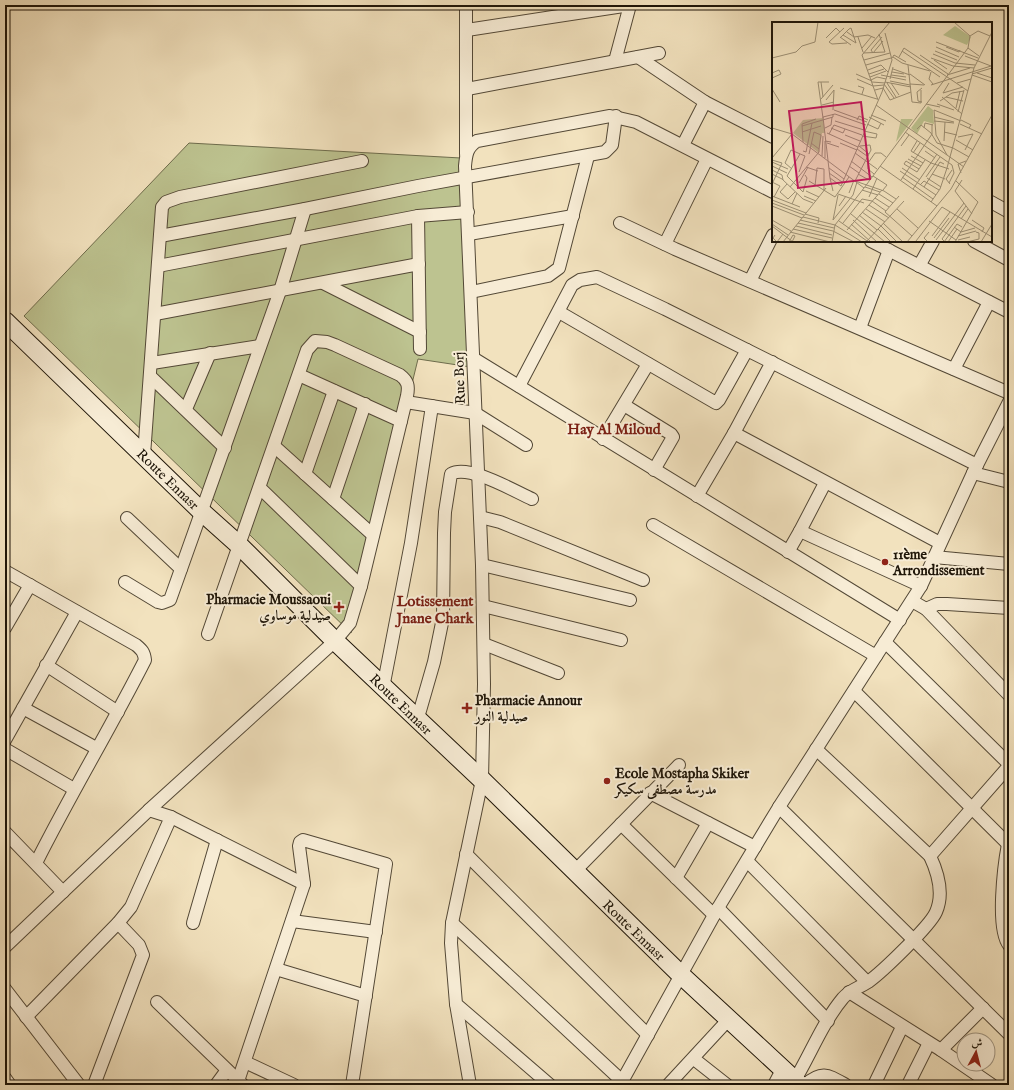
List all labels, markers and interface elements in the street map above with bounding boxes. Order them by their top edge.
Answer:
inset map [772,22,992,242]
street label: Rue Borj [450,351,470,405]
district label: Hay Al Miloud [567,420,662,439]
street label: Route Ennasr [132,445,202,514]
place label: 11ème Arrondissement [892,546,985,580]
marker: 11ème Arrondissement [880,557,890,567]
place label: Pharmacie Moussaoui صيدلية موساوي [206,591,331,627]
district label: Lotissement Jnane Chark [394,592,474,628]
marker: Pharmacie Moussaoui صيدلية موساوي [334,602,344,612]
street label: Route Ennasr [365,670,435,739]
place label: Pharmacie Annour صيدلية النور [473,692,583,726]
marker: Pharmacie Annour صيدلية النور [462,703,472,713]
place label: Ecole Mostapha Skiker مدرسة مصطفى سكيكر [613,765,750,800]
marker: Ecole Mostapha Skiker مدرسة مصطفى سكيكر [602,776,612,786]
street label: Route Ennasr [598,896,668,965]
north arrow [956,1032,996,1072]
text: ش [971,1035,983,1051]

